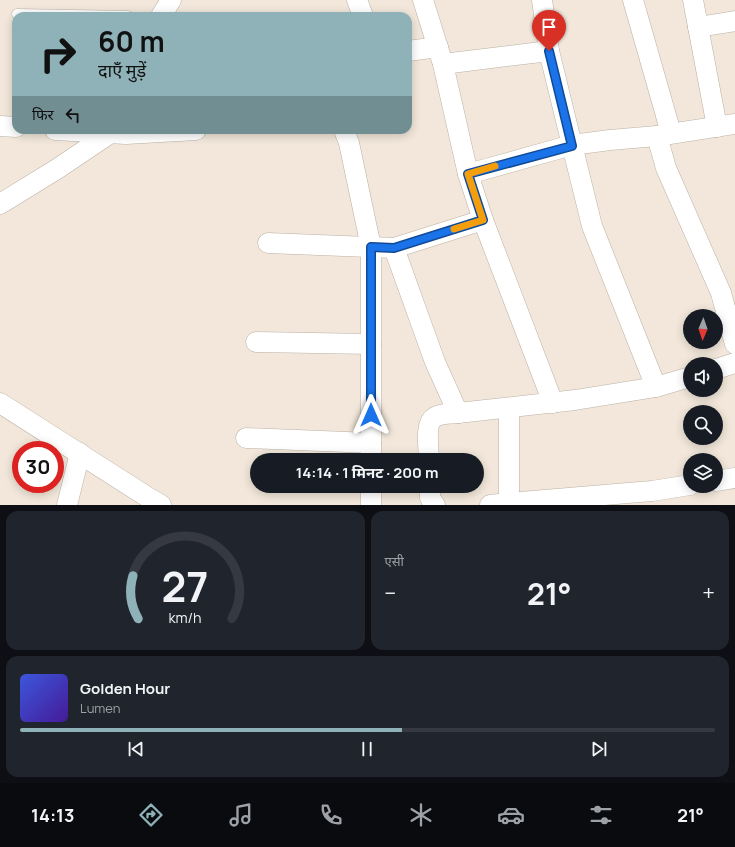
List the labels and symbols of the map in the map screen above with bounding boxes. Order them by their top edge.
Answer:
pin [532,10,566,51]
north arrow [683,309,723,349]
position arrow [350,394,392,436]
speed limit sign: 30 [12,441,64,493]

